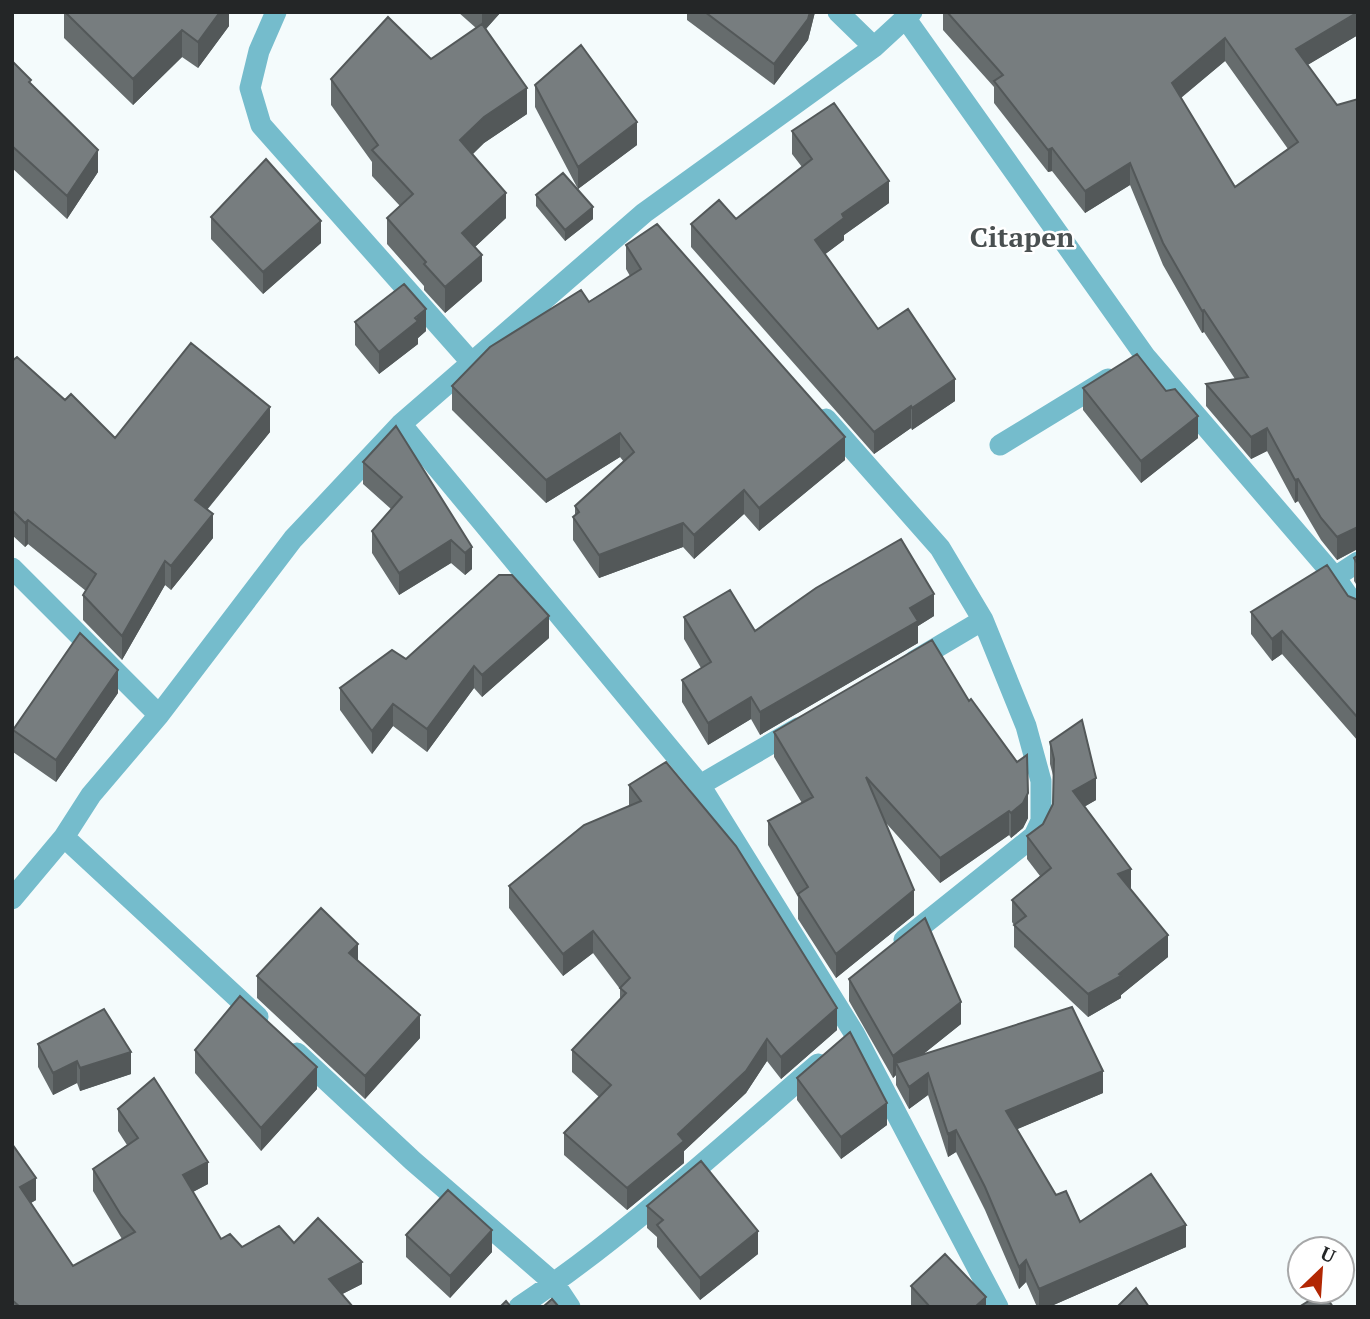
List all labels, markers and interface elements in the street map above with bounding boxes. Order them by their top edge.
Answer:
district label: Citapen [970,218,1074,255]
north arrow [1286,1235,1356,1305]
text: U [1317,1240,1340,1269]

